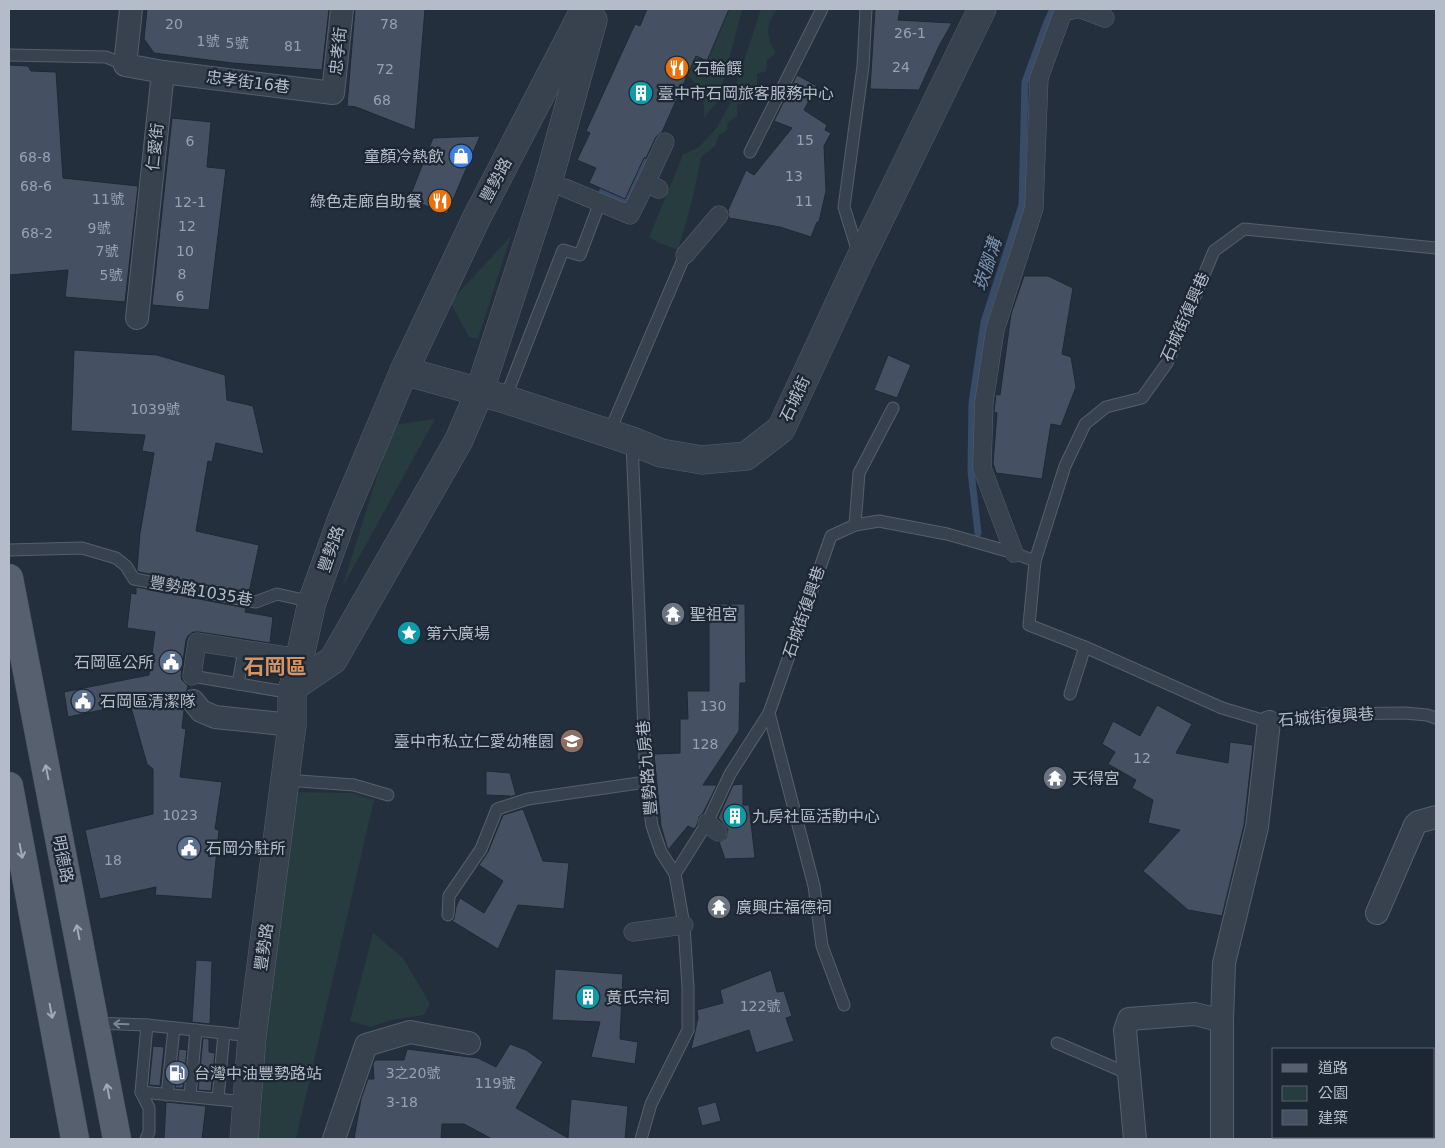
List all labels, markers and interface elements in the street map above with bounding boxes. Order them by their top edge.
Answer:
house number: 20 [165,16,183,32]
house number: 78 [380,16,398,32]
house number: 26-1 [894,25,926,41]
street label: 忠孝街 [326,26,350,76]
house number: 1號 [197,33,219,49]
house number: 5號 [226,35,248,51]
house number: 81 [284,38,302,54]
restaurant icon: 石輪饌 [664,55,690,81]
place label: 石輪饌 [694,59,742,78]
house number: 24 [892,59,910,75]
house number: 72 [376,61,394,77]
street label: 忠孝街16巷 [205,67,291,97]
building icon: 臺中市石岡旅客服務中心 [628,80,654,106]
place label: 臺中市石岡旅客服務中心 [658,84,834,103]
house number: 68 [373,92,391,108]
street label: 仁愛街 [143,122,167,172]
house number: 15 [796,132,814,148]
house number: 6 [186,133,195,149]
shop icon: 童顏冷熱飲 [448,143,474,169]
place label: 童顏冷熱飲 [364,147,444,166]
house number: 68-8 [19,149,51,165]
street label: 豐勢路 [476,154,516,206]
house number: 13 [785,168,803,184]
house number: 68-6 [20,178,52,194]
restaurant icon: 綠色走廊自助餐 [427,188,453,214]
house number: 11號 [92,191,124,207]
place label: 綠色走廊自助餐 [310,192,422,211]
house number: 11 [795,193,813,209]
house number: 12-1 [174,194,206,210]
house number: 12 [178,218,196,234]
house number: 9號 [88,220,110,236]
house number: 68-2 [21,225,53,241]
water label: 崁腳溝 [969,232,1006,293]
house number: 7號 [96,243,118,259]
house number: 10 [176,243,194,259]
house number: 8 [178,266,186,282]
house number: 5號 [100,267,122,283]
street label: 石城街復興巷 [1157,269,1213,365]
house number: 6 [176,288,185,304]
street label: 石城街 [776,373,814,425]
house number: 1039號 [130,401,180,417]
street label: 豐勢路 [314,523,348,575]
street label: 石城街復興巷 [779,564,829,660]
street label: 豐勢路1035巷 [148,573,254,609]
temple icon: 聖祖宮 [660,601,686,627]
place label: 聖祖宮 [690,605,738,624]
place icon: 第六廣場 [396,620,422,646]
place label: 第六廣場 [426,624,490,643]
public building icon: 石岡區公所 [158,649,184,675]
place label: 石岡區公所 [74,653,154,672]
district label: 石岡區 [244,655,307,679]
public building icon: 石岡區清潔隊 [70,688,96,714]
place label: 石岡區清潔隊 [100,692,196,711]
house number: 130 [700,698,726,714]
street label: 石城街復興巷 [1277,704,1375,730]
street label: 豐勢路九房巷 [633,719,661,817]
school or university icon: 臺中市私立仁愛幼稚園 [559,728,585,754]
place label: 臺中市私立仁愛幼稚園 [394,732,554,751]
house number: 128 [692,736,718,752]
house number: 12 [1133,750,1151,766]
one-way arrow [41,765,51,781]
temple icon: 天得宮 [1042,765,1068,791]
place label: 天得宮 [1072,769,1120,788]
building icon: 九房社區活動中心 [722,803,748,829]
house number: 1023 [162,807,198,823]
place label: 九房社區活動中心 [752,807,880,826]
street label: 明德路 [49,834,77,884]
public building icon: 石岡分駐所 [176,835,202,861]
place label: 石岡分駐所 [206,839,286,858]
one-way arrow [17,843,26,859]
house number: 18 [104,852,122,868]
temple icon: 廣興庄福德祠 [706,894,732,920]
place label: 廣興庄福德祠 [736,898,832,917]
street label: 豐勢路 [251,922,277,972]
one-way arrow [72,924,82,940]
building icon: 黃氏宗祠 [575,984,601,1010]
place label: 黃氏宗祠 [606,988,670,1007]
house number: 122號 [740,998,780,1014]
one-way arrow [47,1003,57,1019]
one-way arrow [114,1019,130,1028]
legend [1272,1048,1435,1138]
text: 道路 [1318,1059,1348,1077]
fuel station icon: 台灣中油豐勢路站 [164,1060,190,1086]
place label: 台灣中油豐勢路站 [194,1064,322,1083]
house number: 3之20號 [386,1065,440,1081]
house number: 119號 [475,1075,515,1091]
one-way arrow [103,1084,113,1100]
text: 公園 [1318,1084,1348,1102]
house number: 3-18 [386,1094,418,1110]
text: 建築 [1318,1109,1348,1127]

